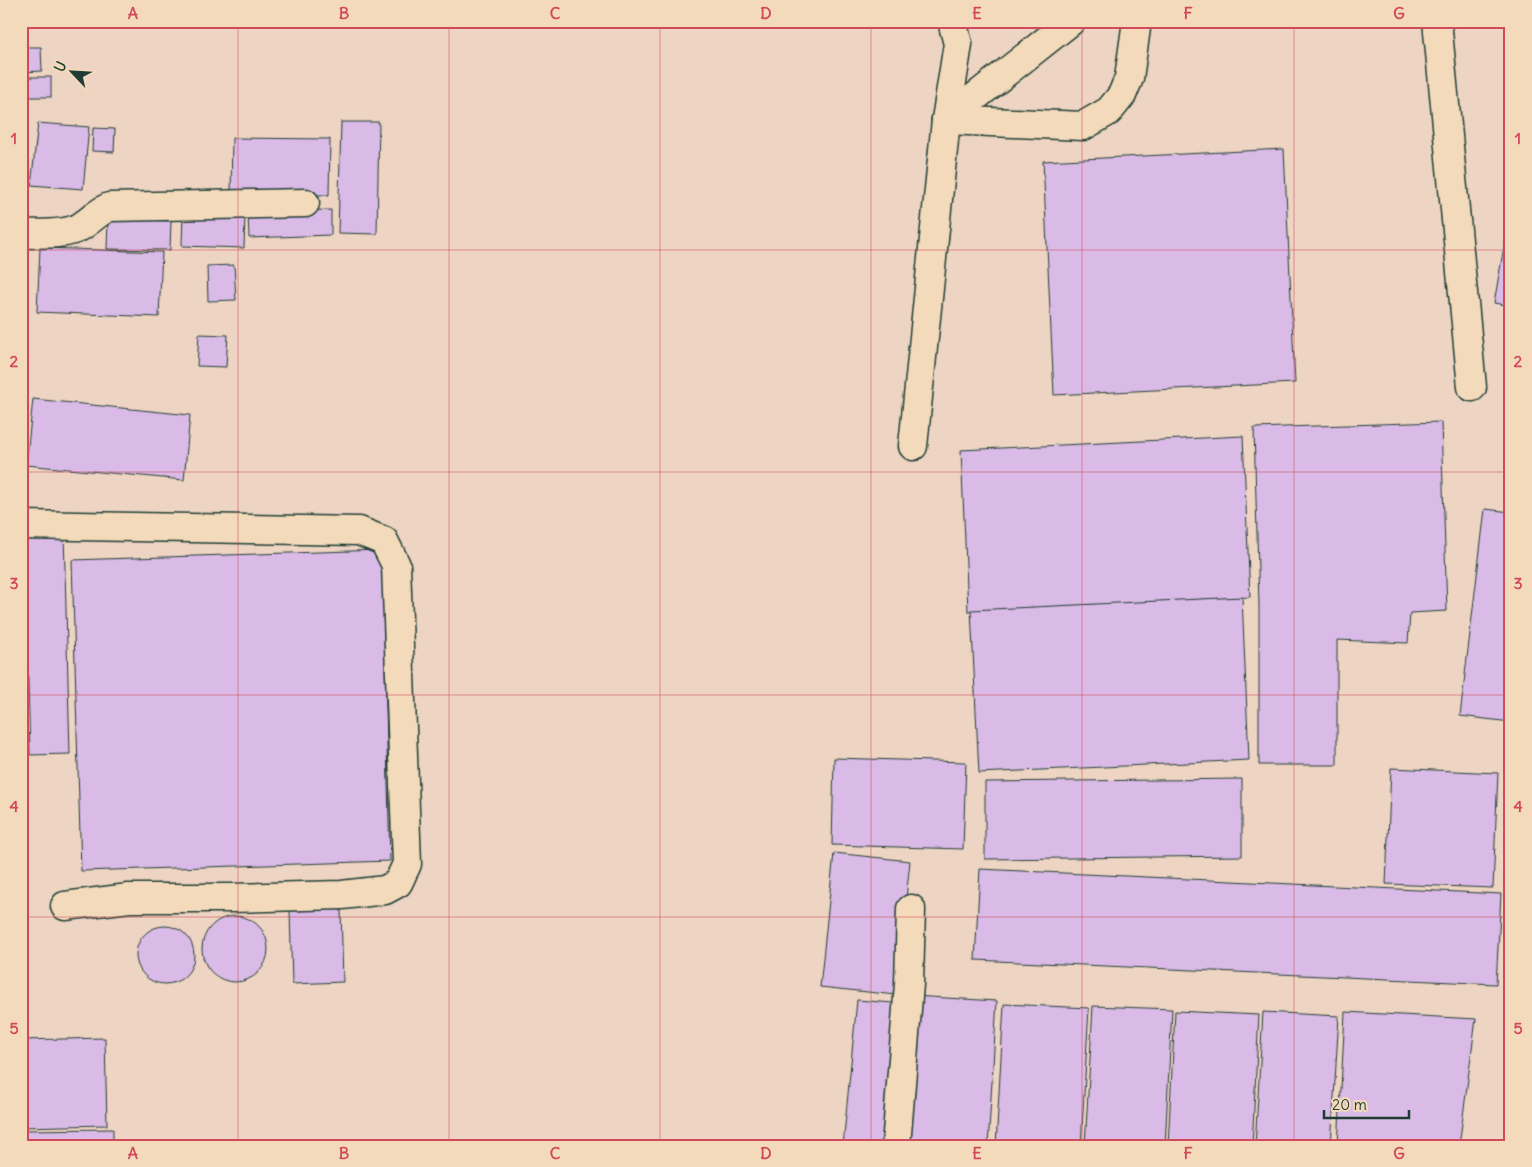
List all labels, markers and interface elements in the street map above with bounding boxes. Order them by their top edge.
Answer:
text: A [128,3,138,23]
text: B [339,3,350,23]
text: C [550,3,561,23]
text: D [760,3,772,23]
text: E [972,3,982,23]
text: F [1183,3,1193,23]
text: G [1393,3,1405,23]
north arrow [48,48,98,98]
text: U [50,58,70,75]
text: 1 [11,128,17,148]
text: 1 [1515,128,1521,148]
text: 2 [10,351,19,371]
text: 2 [1514,351,1523,371]
text: 3 [9,573,19,593]
text: 3 [1513,573,1523,593]
text: 4 [9,796,19,816]
text: 4 [1513,796,1523,816]
text: 5 [9,1018,19,1038]
text: 5 [1513,1018,1523,1038]
scale bar [1324,1087,1410,1119]
text: 20 m [1332,1095,1367,1114]
text: A [128,1143,138,1163]
text: B [339,1143,350,1163]
text: C [550,1143,561,1163]
text: D [760,1143,772,1163]
text: E [972,1143,982,1163]
text: F [1183,1143,1193,1163]
text: G [1393,1143,1405,1163]

